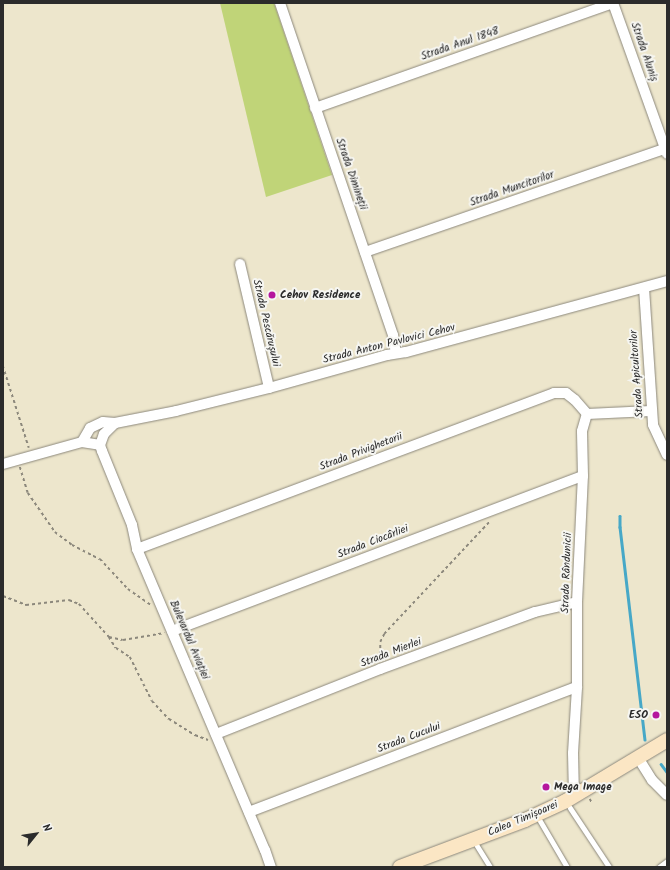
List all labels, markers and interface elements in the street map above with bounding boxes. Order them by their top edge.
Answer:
street label: Strada Aluniș [628,21,660,83]
street label: Strada Anul 1848 [419,24,501,64]
street label: Strada Dimineții [333,136,369,212]
street label: Strada Muncitorilor [468,168,556,210]
street label: Strada Pescărușului [250,278,282,368]
place label: Cehov Residence [280,288,360,302]
marker: Cehov Residence [267,290,277,300]
street label: Strada Anton Pavlovici Cehov [322,321,456,367]
street label: Strada Apicultorilor [627,330,647,418]
street label: Strada Privighetorii [318,430,404,474]
street label: Strada Ciocârliei [336,522,410,562]
street label: Strada Rândunicii [559,532,575,614]
street label: Bulevardul Aviației [166,598,212,682]
street label: Strada Mierlei [359,635,423,671]
place label: ESO [629,708,648,722]
marker: ESO [651,710,661,720]
street label: Strada Cucului [376,720,442,756]
place label: Mega Image [554,780,611,794]
marker: Mega Image [541,782,551,792]
street label: Calea Timișoarei [486,798,560,840]
north arrow [16,814,56,854]
text: N [37,820,56,836]

